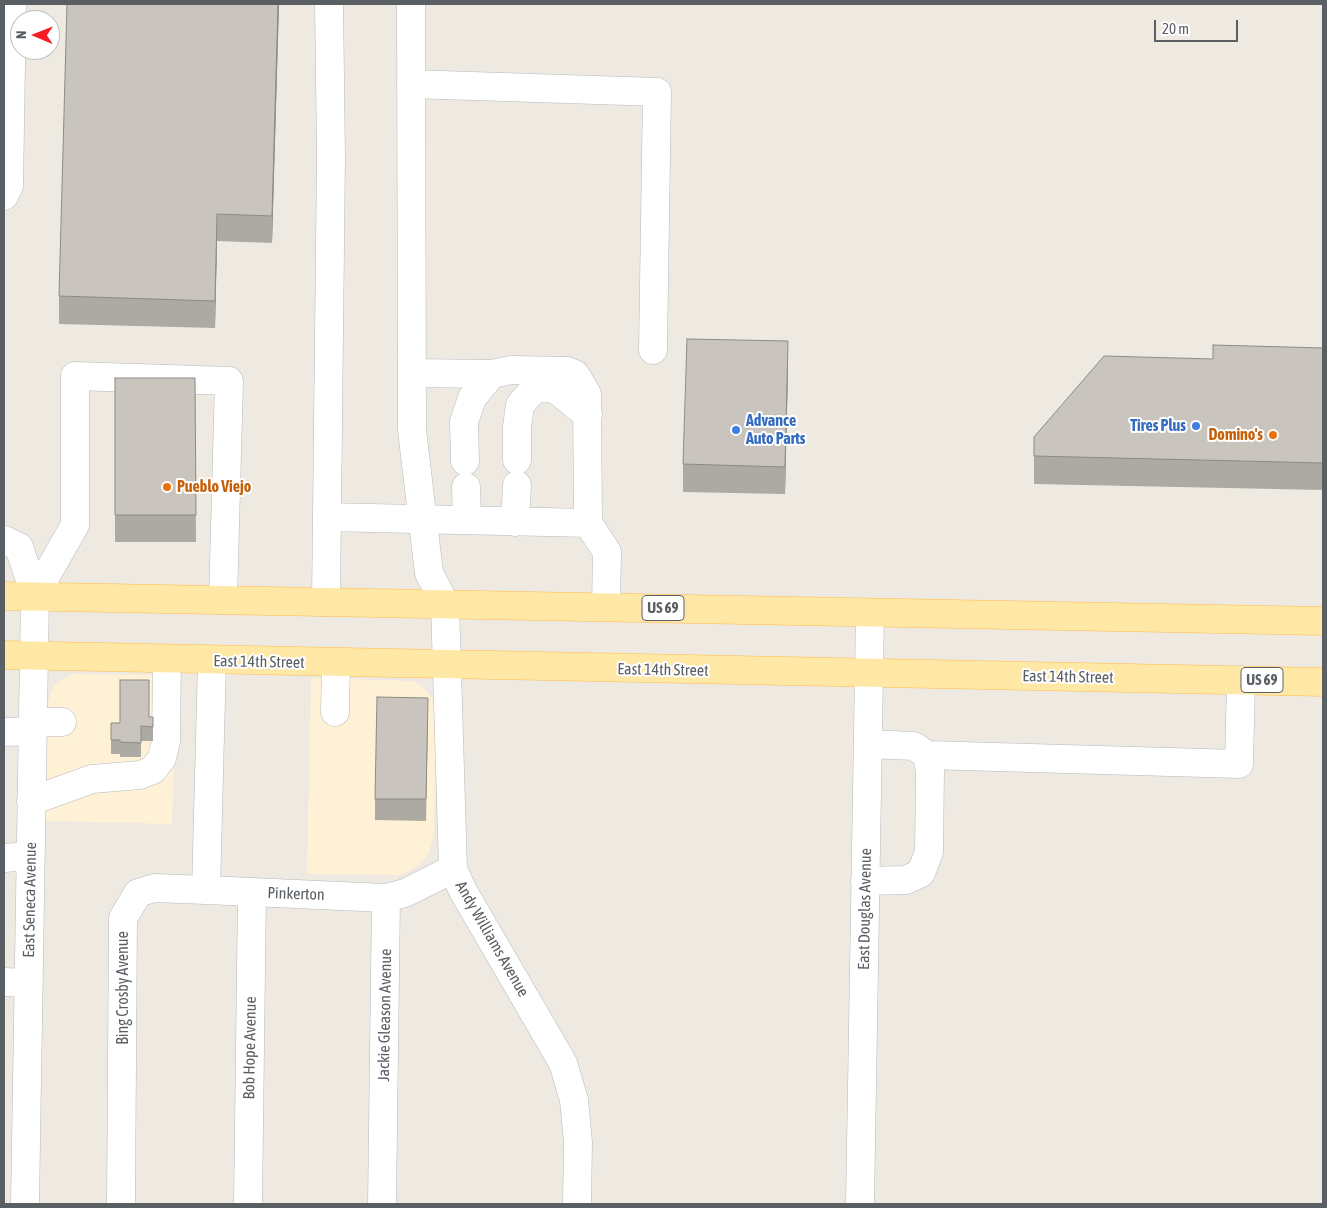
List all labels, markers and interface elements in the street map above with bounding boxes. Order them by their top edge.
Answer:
north arrow [10,10,60,60]
scale bar [1157,10,1241,42]
text: 20 m [1162,20,1189,37]
text: N [13,30,29,39]
place label: Advance Auto Parts [746,411,806,449]
place label: Tires Plus [1130,416,1186,436]
marker: Tires Plus [1190,420,1202,432]
marker: Advance Auto Parts [730,424,742,436]
place label: Domino's [1208,425,1263,445]
marker: Domino's [1267,429,1279,441]
place label: Pueblo Viejo [177,477,251,497]
marker: Pueblo Viejo [161,481,173,493]
road number: US 69 [642,596,684,620]
street label: East 14th Street [213,652,305,672]
street label: East 14th Street [617,660,709,680]
street label: East 14th Street [1022,667,1114,687]
road number: US 69 [1241,668,1283,692]
street label: East Seneca Avenue [19,842,41,958]
street label: East Douglas Avenue [854,848,876,970]
street label: Andy Williams Avenue [451,878,533,1000]
street label: Pinkerton [267,883,325,905]
street label: Bing Crosby Avenue [113,931,133,1045]
street label: Jackie Gleason Avenue [374,948,396,1082]
street label: Bob Hope Avenue [240,996,260,1100]

